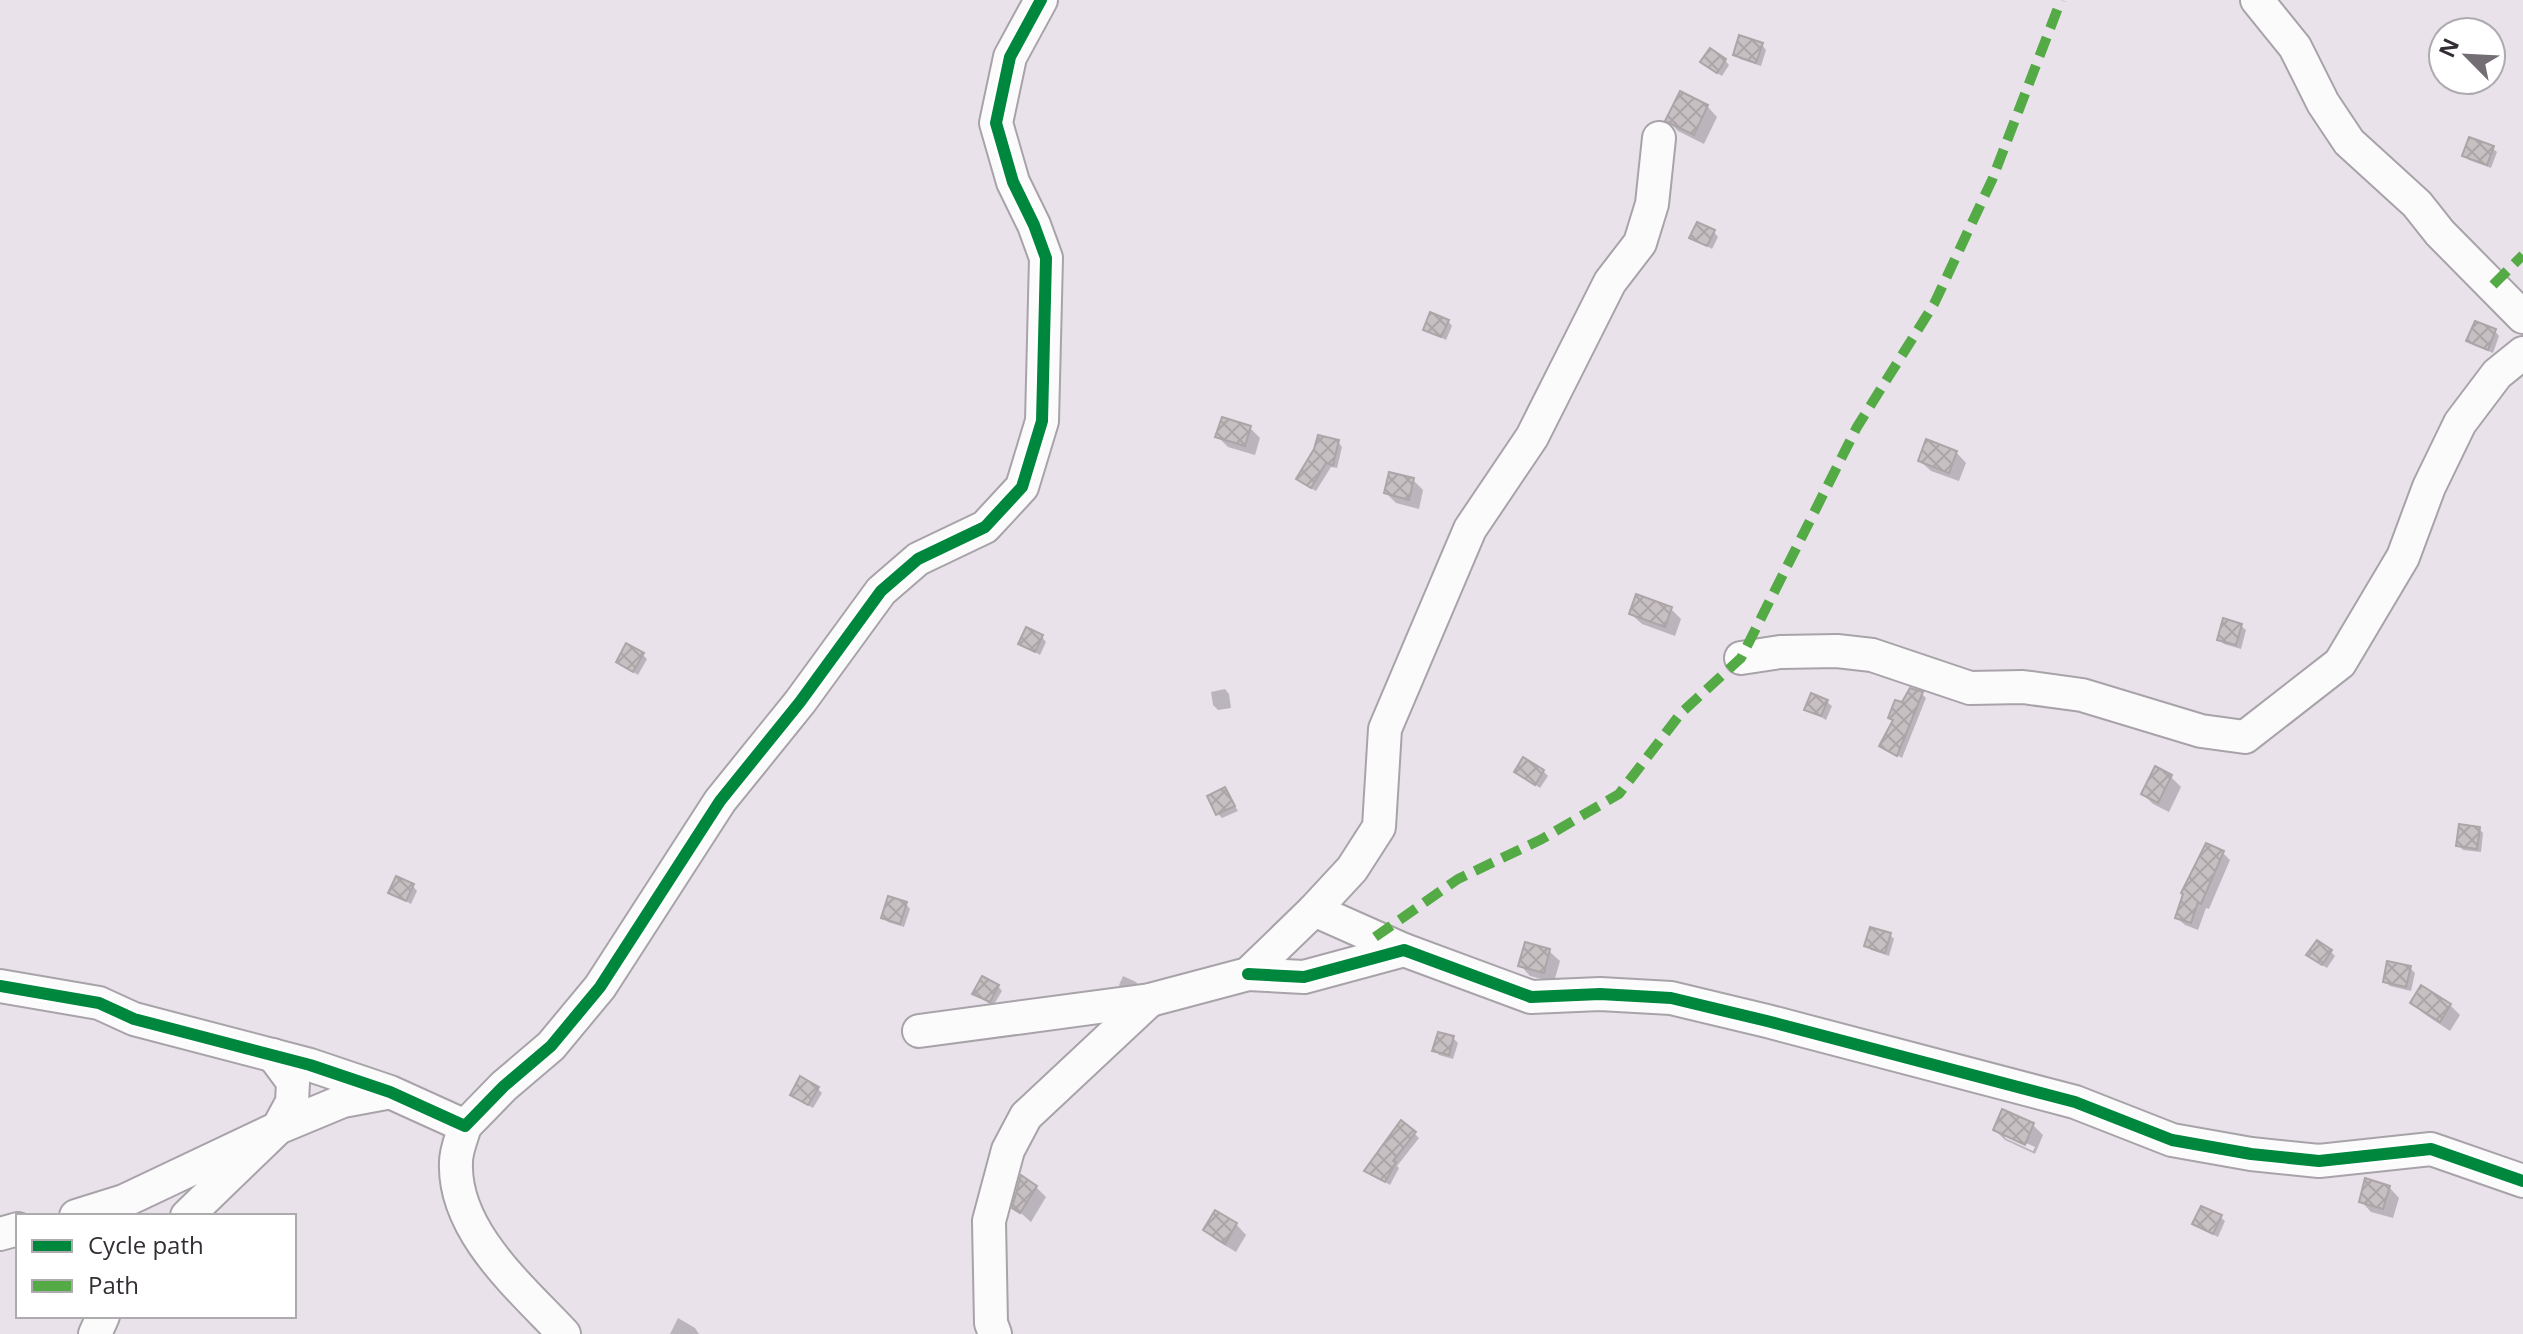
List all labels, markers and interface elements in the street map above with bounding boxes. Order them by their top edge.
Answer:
north arrow [2427,16,2507,96]
text: N [2430,33,2465,62]
legend [16,1214,296,1318]
text: Cycle path [88,1228,204,1261]
text: Path [88,1268,139,1301]

